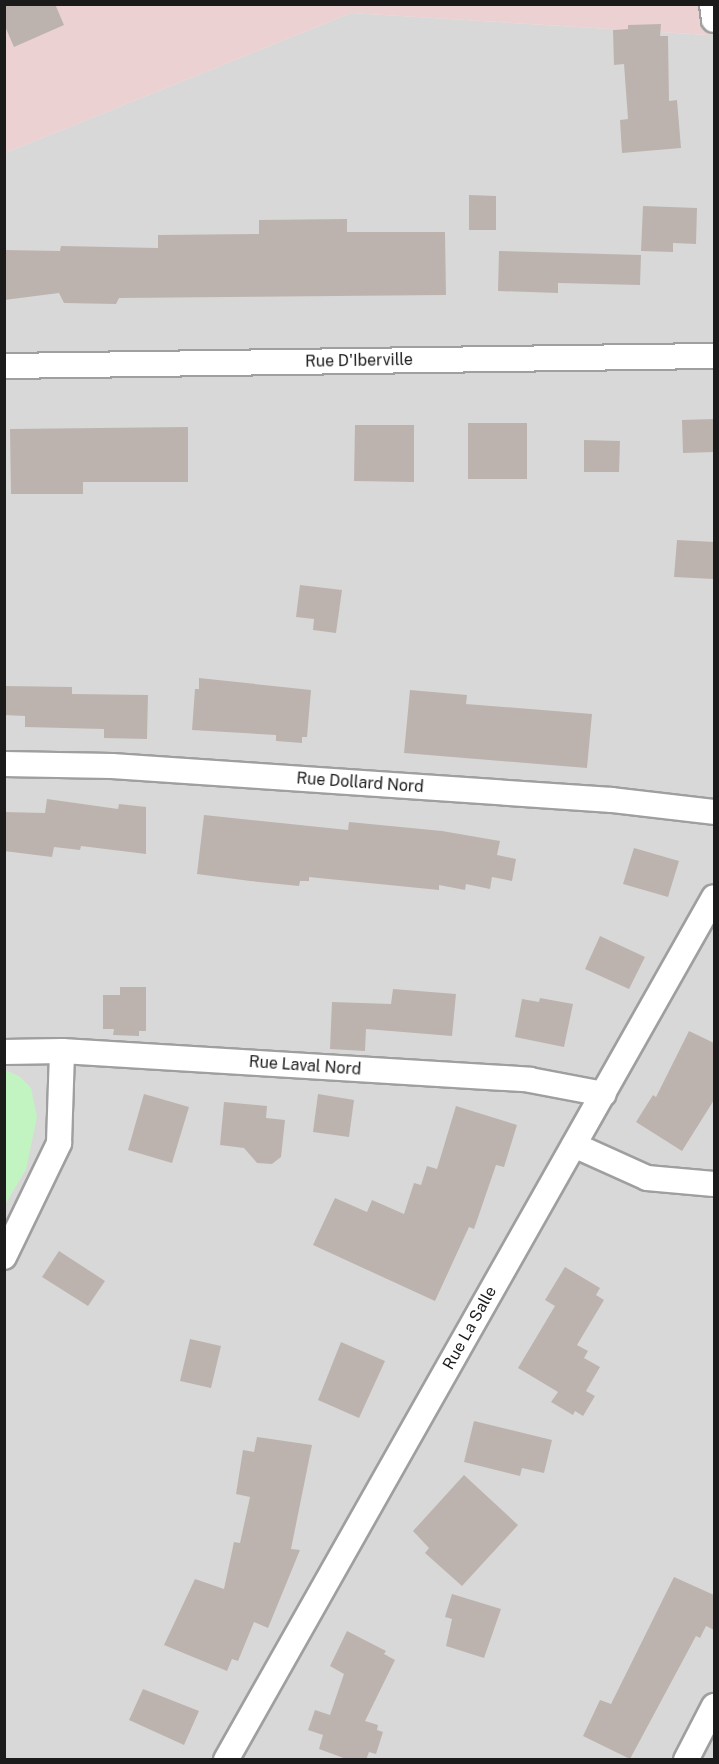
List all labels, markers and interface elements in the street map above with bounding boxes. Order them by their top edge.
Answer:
street label: Rue D'Iberville [305,350,413,372]
street label: Rue Dollard Nord [296,769,424,797]
street label: Rue Laval Nord [248,1052,362,1080]
street label: Rue La Salle [439,1283,501,1373]

